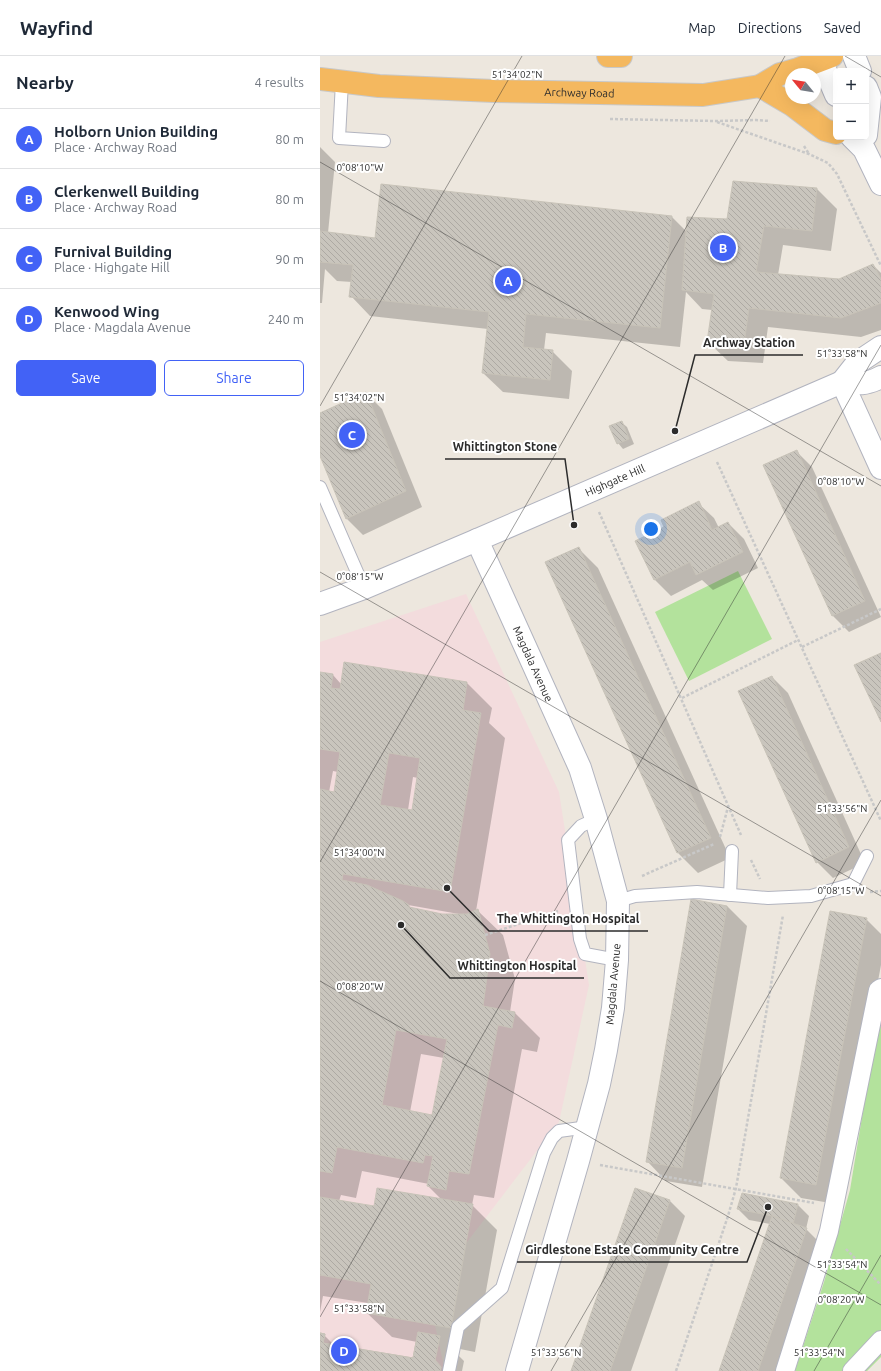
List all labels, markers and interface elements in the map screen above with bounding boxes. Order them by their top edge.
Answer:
text: Wayfind [20,17,93,39]
text: Map [688,20,716,36]
text: Directions [738,20,802,36]
text: Saved [824,20,861,36]
north arrow [785,68,821,104]
map controls [833,68,869,140]
button: + [833,68,869,104]
text: 51°34'02"N [492,69,542,80]
text: Nearby [16,73,74,92]
text: 4 results [254,75,304,89]
street label: Archway Road [544,86,615,99]
button: − [833,104,869,140]
text: Holborn Union Building [54,123,218,140]
text: A [24,132,34,146]
text: 80 m [275,132,304,146]
text: Place · Archway Road [54,140,177,154]
text: 0°08'10"W [336,162,384,173]
text: Clerkenwell Building [54,183,199,200]
text: B [25,192,33,206]
text: 80 m [275,192,304,206]
text: Place · Archway Road [54,200,177,214]
pin: B [710,233,736,263]
text: Furnival Building [54,243,172,260]
text: C [25,252,33,266]
text: 90 m [275,252,304,266]
text: Place · Highgate Hill [54,260,170,274]
pin: A [495,266,521,296]
text: Kenwood Wing [54,303,159,320]
text: D [24,312,34,326]
text: 240 m [268,312,304,326]
text: Place · Magdala Avenue [54,320,191,334]
callout: Archway Station [695,331,803,355]
text: Archway Station [703,336,795,349]
text: 51°33'58"N [817,348,867,359]
button: Save [16,360,156,396]
button: Share [164,360,304,396]
text: 51°34'02"N [334,392,384,403]
pin: C [339,420,365,450]
callout: Whittington Stone [445,435,565,459]
text: Whittington Stone [453,440,557,453]
street label: Highgate Hill [583,462,647,498]
text: 0°08'10"W [817,476,865,487]
your location [641,519,661,539]
text: 0°08'15"W [336,571,384,582]
street label: Magdala Avenue [511,624,555,704]
text: 51°33'56"N [817,803,867,814]
text: 51°34'00"N [334,847,384,858]
text: 0°08'15"W [817,885,865,896]
callout: The Whittington Hospital [489,907,648,931]
text: The Whittington Hospital [497,912,640,925]
street label: Magdala Avenue [603,943,623,1025]
callout: Whittington Hospital [450,954,584,978]
text: Whittington Hospital [458,959,577,972]
text: 0°08'20"W [336,981,384,992]
callout: Girdlestone Estate Community Centre [517,1238,747,1262]
text: Girdlestone Estate Community Centre [525,1243,739,1256]
text: 51°33'54"N [817,1259,867,1270]
text: 0°08'20"W [817,1294,865,1305]
text: 51°33'58"N [334,1303,384,1314]
pin: D [331,1336,357,1366]
text: 51°33'56"N [531,1347,581,1358]
text: 51°33'54"N [794,1347,844,1358]

